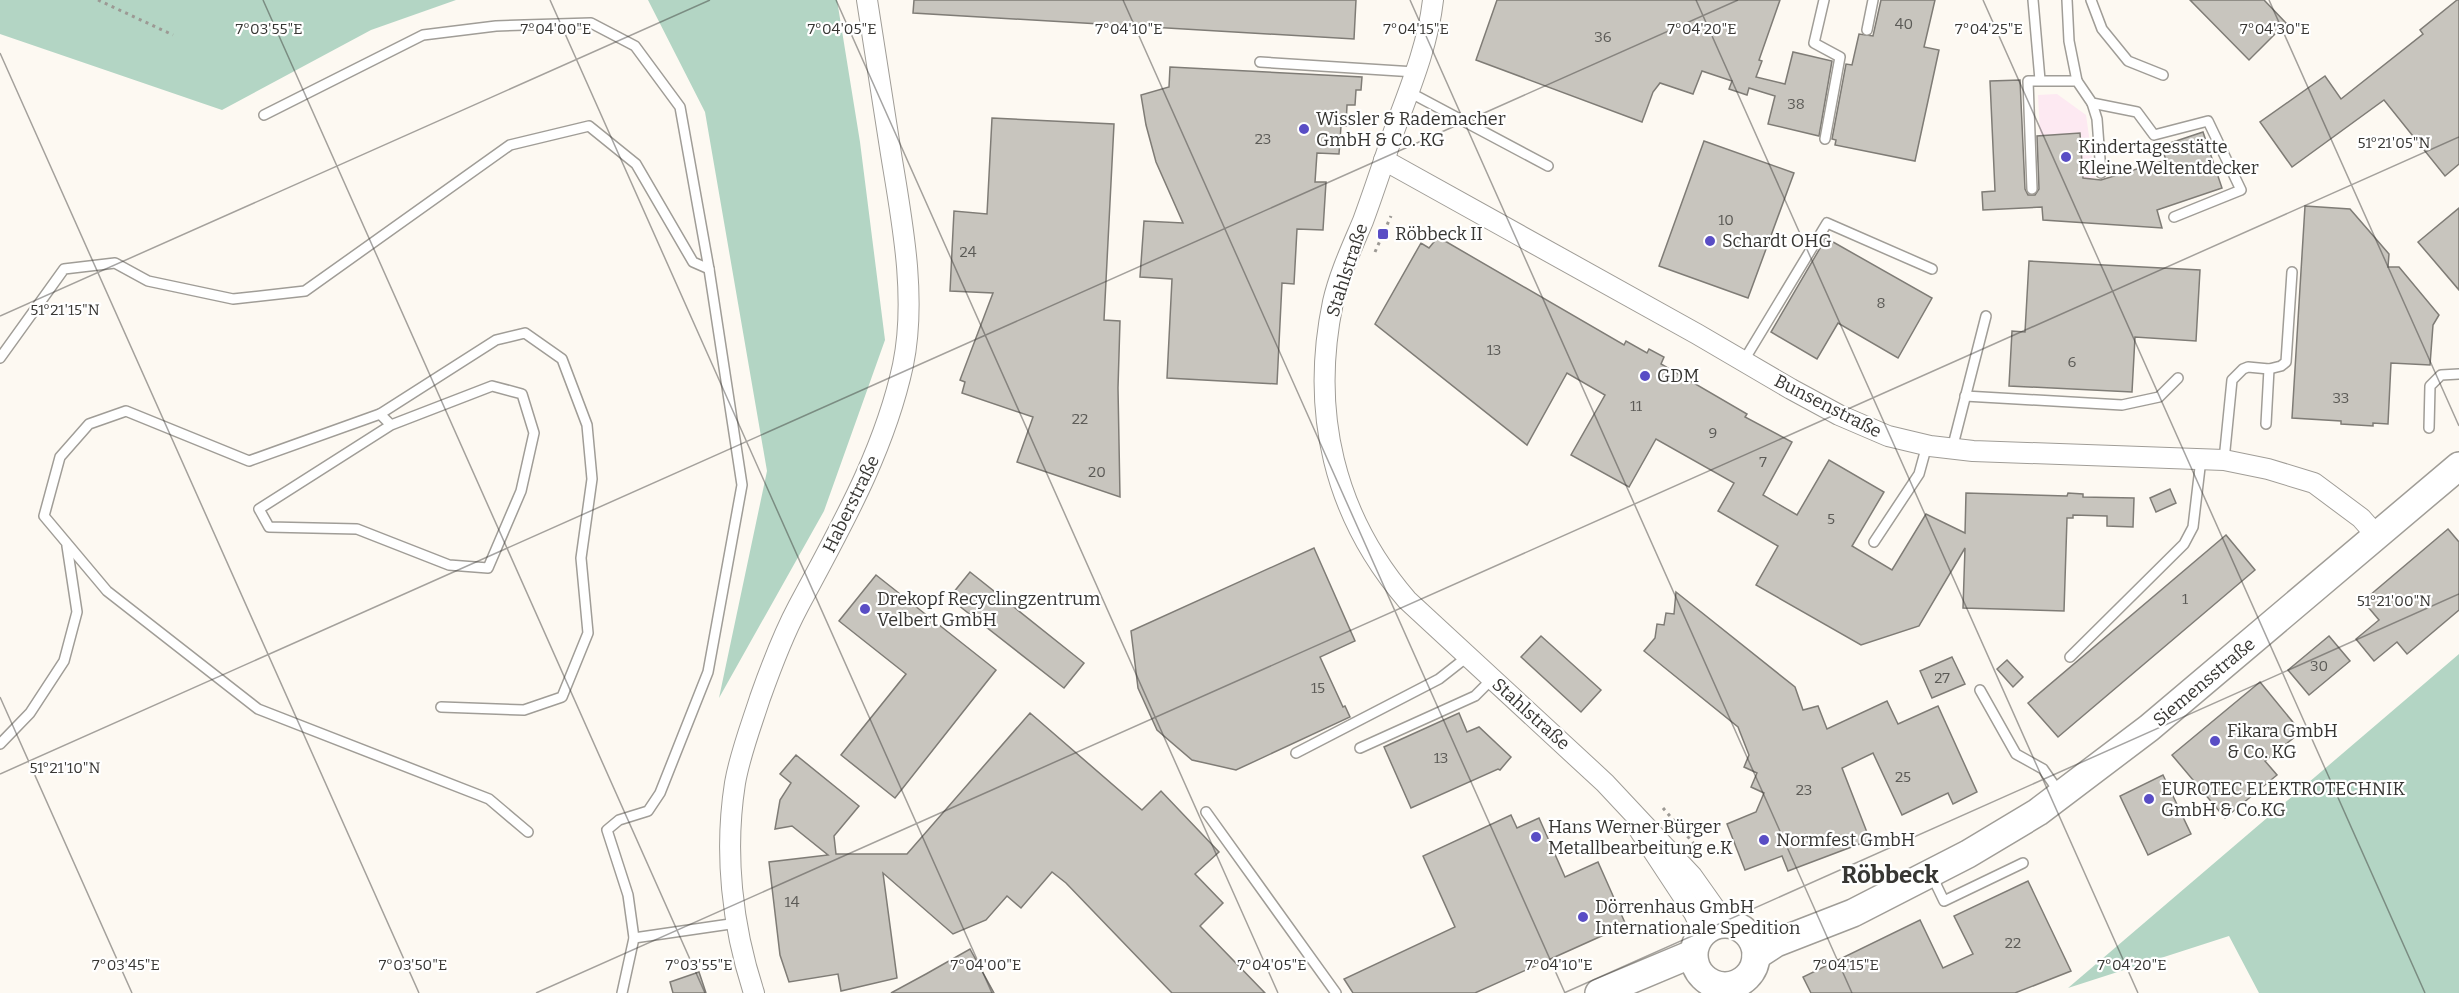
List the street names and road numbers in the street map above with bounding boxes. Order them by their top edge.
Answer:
street label: Stahlstraße [1322,221,1372,319]
street label: Bunsenstraße [1771,370,1885,442]
street label: Haberstraße [818,452,884,556]
street label: Siemensstraße [2149,633,2259,731]
street label: Stahlstraße [1488,673,1574,755]

